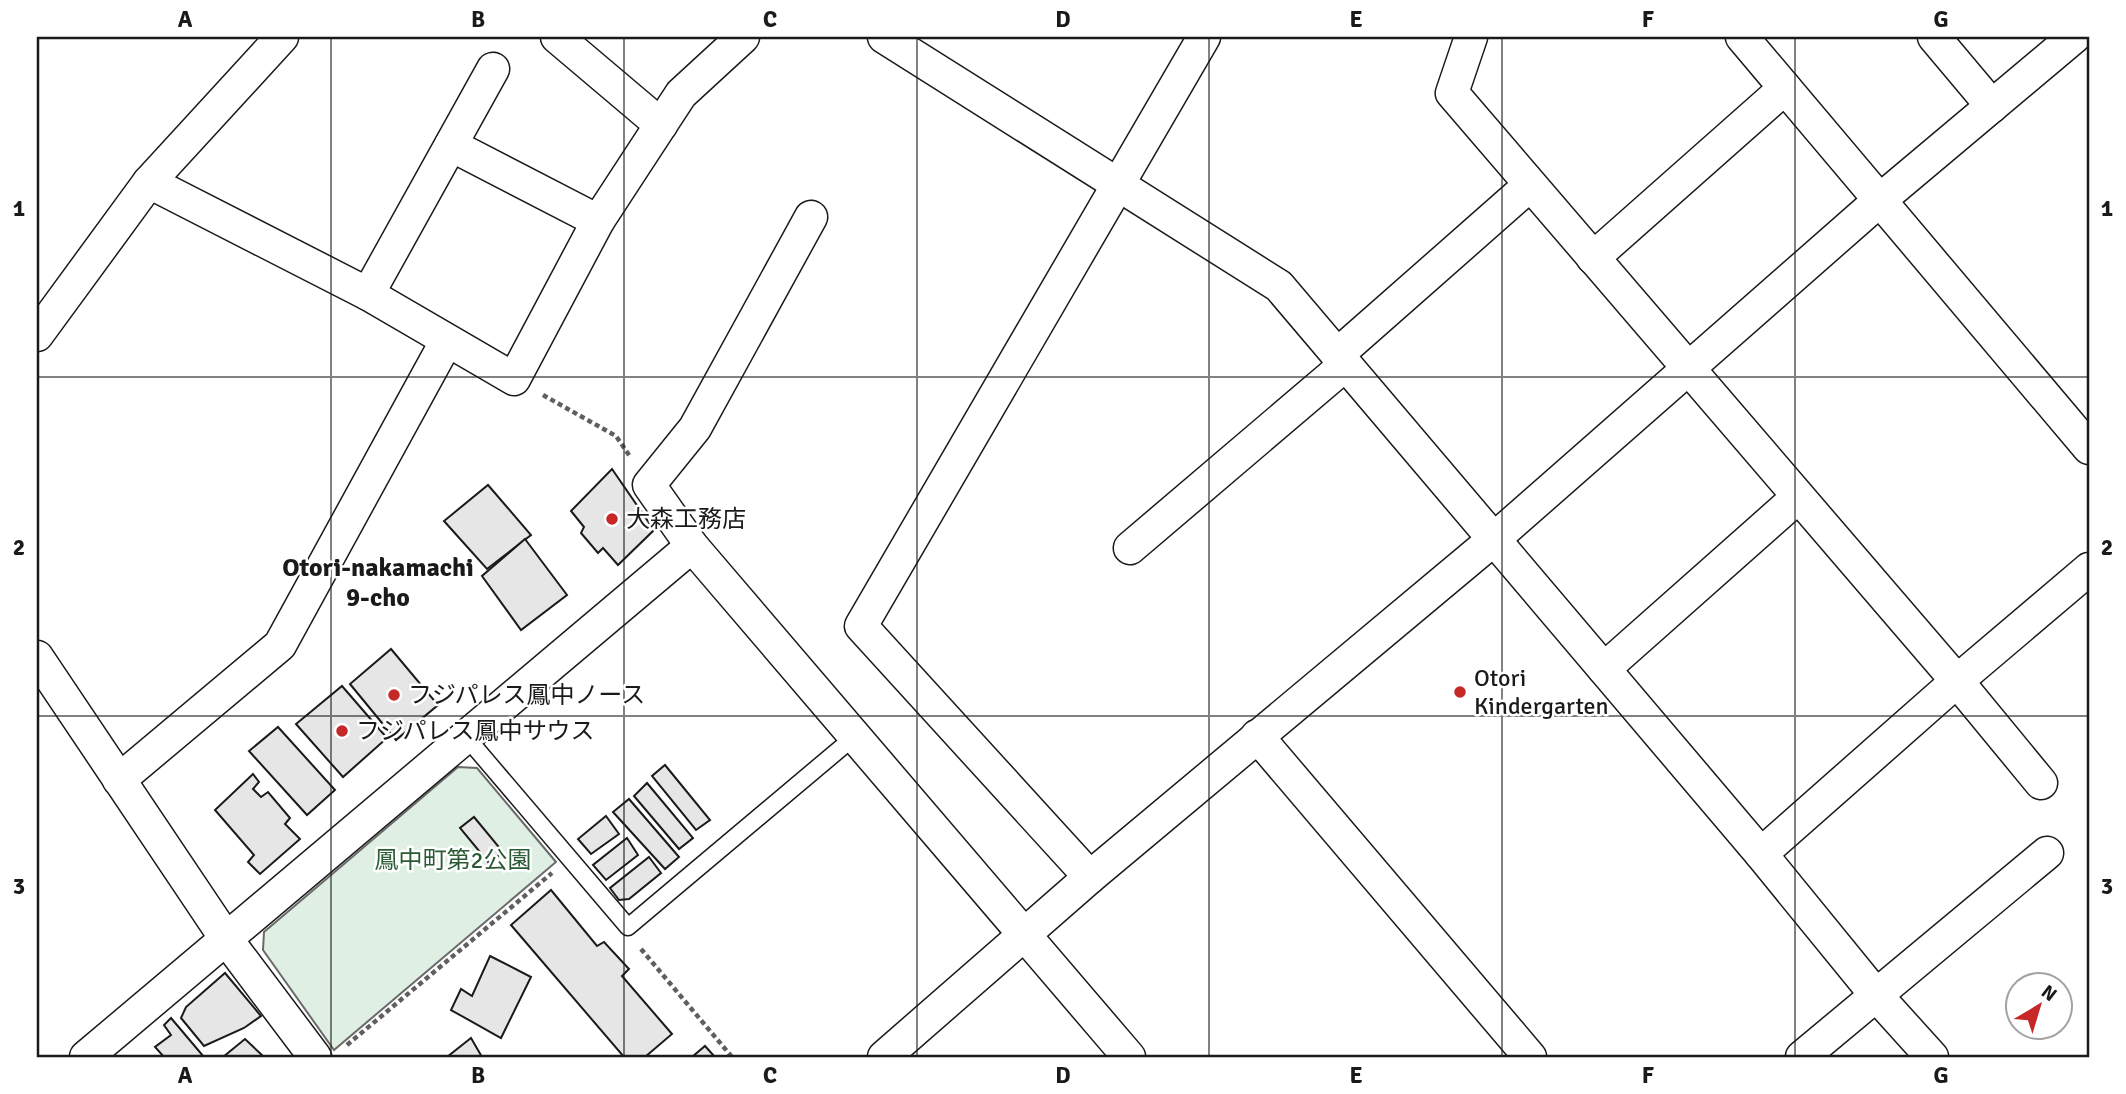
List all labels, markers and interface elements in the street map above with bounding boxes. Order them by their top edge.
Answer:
text: A [178,5,193,34]
text: B [471,5,485,34]
text: C [763,5,777,34]
text: D [1055,5,1071,34]
text: E [1349,5,1363,34]
text: F [1642,5,1654,34]
text: G [1933,5,1949,34]
text: 1 [13,194,25,223]
text: 1 [2101,194,2113,223]
place label: 大森工務店 [626,504,746,534]
marker: 大森工務店 [604,511,620,527]
text: 2 [13,533,25,562]
text: 2 [2101,533,2113,562]
district label: Otori-nakamachi 9-cho [282,552,474,614]
place label: Otori Kindergarten [1474,663,1609,721]
place label: フジパレス鳳中ノース [408,680,645,710]
marker: Otori Kindergarten [1452,684,1468,700]
marker: フジパレス鳳中ノース [386,687,402,703]
place label: フジパレス鳳中サウス [356,716,595,746]
marker: フジパレス鳳中サウス [334,723,350,739]
park label: 鳳中町第2公園 [375,845,531,875]
text: 3 [13,872,25,901]
text: 3 [2101,872,2113,901]
north arrow [2004,972,2074,1042]
text: N [2036,980,2061,1007]
text: A [178,1061,193,1090]
text: B [471,1061,485,1090]
text: C [763,1061,777,1090]
text: D [1055,1061,1071,1090]
text: E [1349,1061,1363,1090]
text: F [1642,1061,1654,1090]
text: G [1933,1061,1949,1090]

